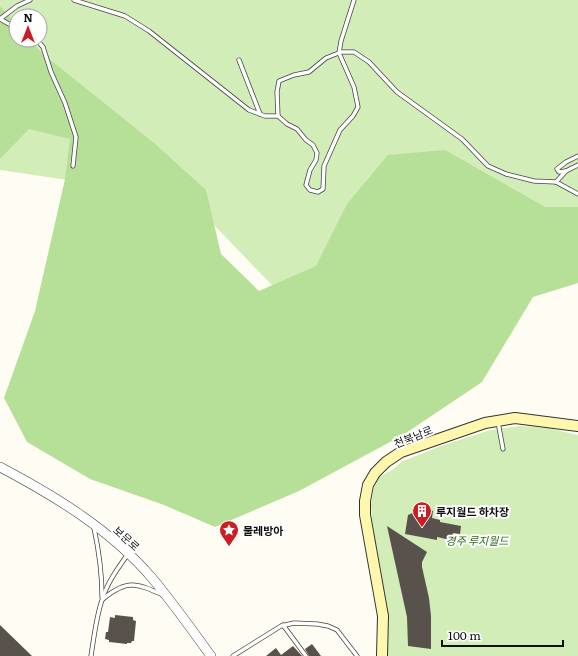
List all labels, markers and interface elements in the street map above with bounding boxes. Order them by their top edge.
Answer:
north arrow [8,8,48,48]
text: N [23,9,33,25]
street label: 천북남로 [391,421,435,451]
building icon: 루지월드 하차장 [411,500,433,528]
place label: 루지월드 하차장 [436,503,509,519]
place icon: 물레방아 [218,519,240,547]
street label: 보문로 [110,522,144,554]
place label: 물레방아 [243,522,283,538]
park label: 경주 루지월드 [446,532,509,548]
scale bar [442,622,563,648]
text: 100 m [448,626,481,644]

